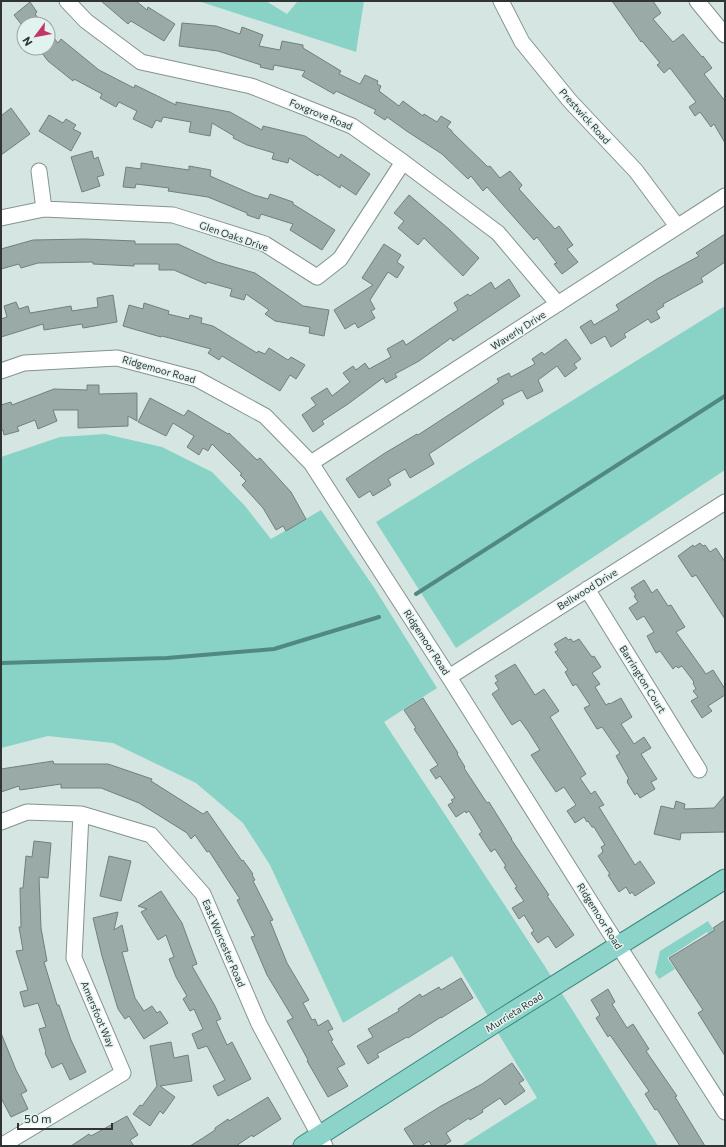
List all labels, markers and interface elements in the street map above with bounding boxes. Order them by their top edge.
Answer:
north arrow [16,16,56,56]
text: N [19,35,35,49]
street label: Prestwick Road [557,86,613,146]
street label: Foxgrove Road [288,96,355,132]
street label: Glen Oaks Drive [198,219,270,253]
street label: Waverly Drive [488,308,548,352]
street label: Ridgemoor Road [121,353,197,385]
street label: Bellwood Drive [555,566,619,612]
street label: Ridgemoor Road [401,607,453,677]
street label: Barrington Court [617,643,669,715]
street label: Ridgemoor Road [575,881,625,951]
street label: East Worcester Road [200,897,248,989]
street label: Amersfoot Way [79,979,117,1049]
street label: Murrieta Road [483,989,545,1034]
scale bar [18,1105,112,1131]
text: 50 m [24,1111,52,1125]

